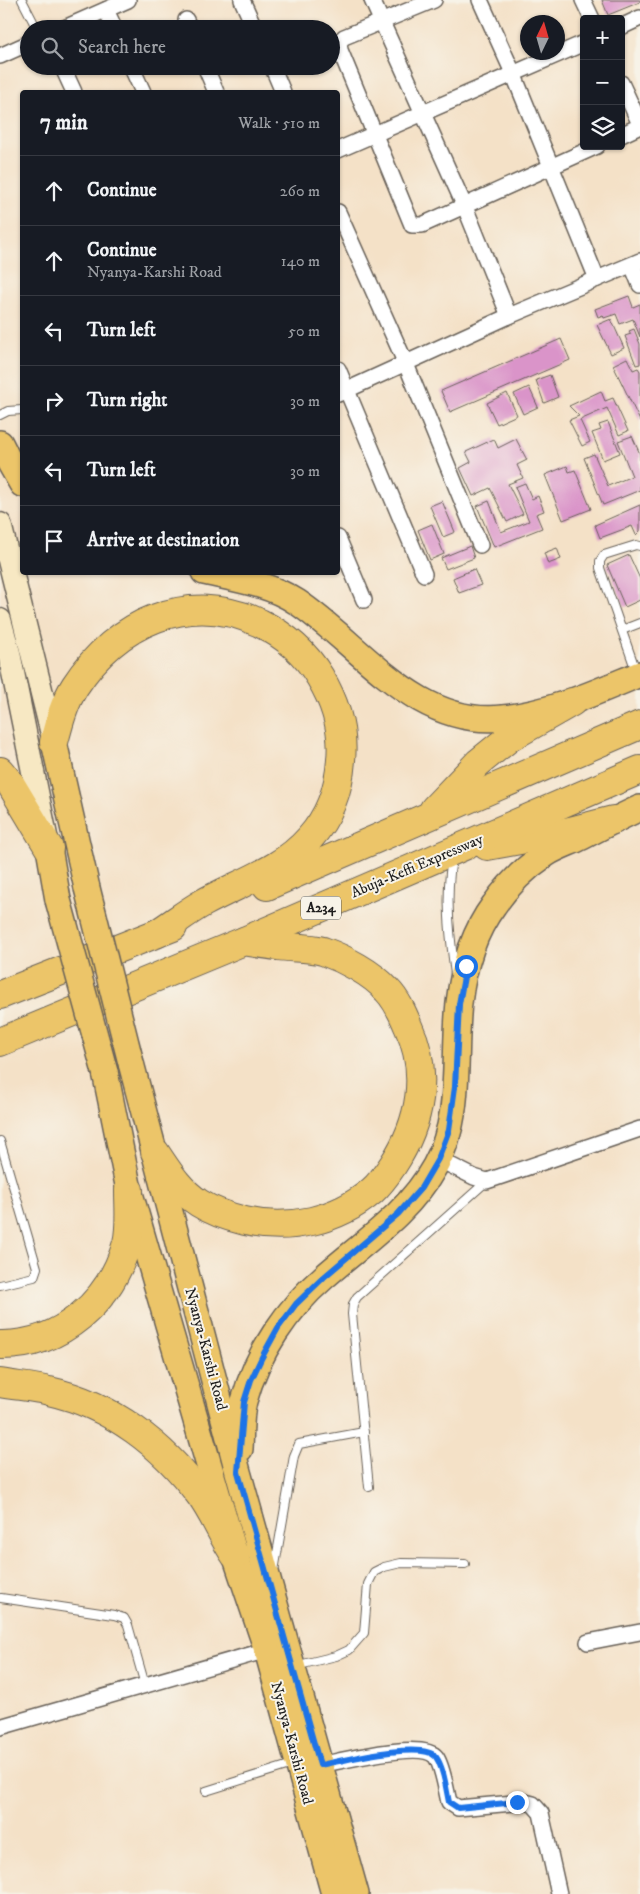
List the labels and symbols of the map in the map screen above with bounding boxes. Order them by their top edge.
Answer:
north arrow [520,15,565,60]
street label: Abuja-Keffi Expressway [348,829,487,902]
road number: A234 [301,896,341,920]
route start [455,955,478,978]
street label: Nyanya-Karshi Road [180,1286,232,1413]
street label: Nyanya-Karshi Road [266,1680,318,1807]
route end [506,1791,529,1814]

